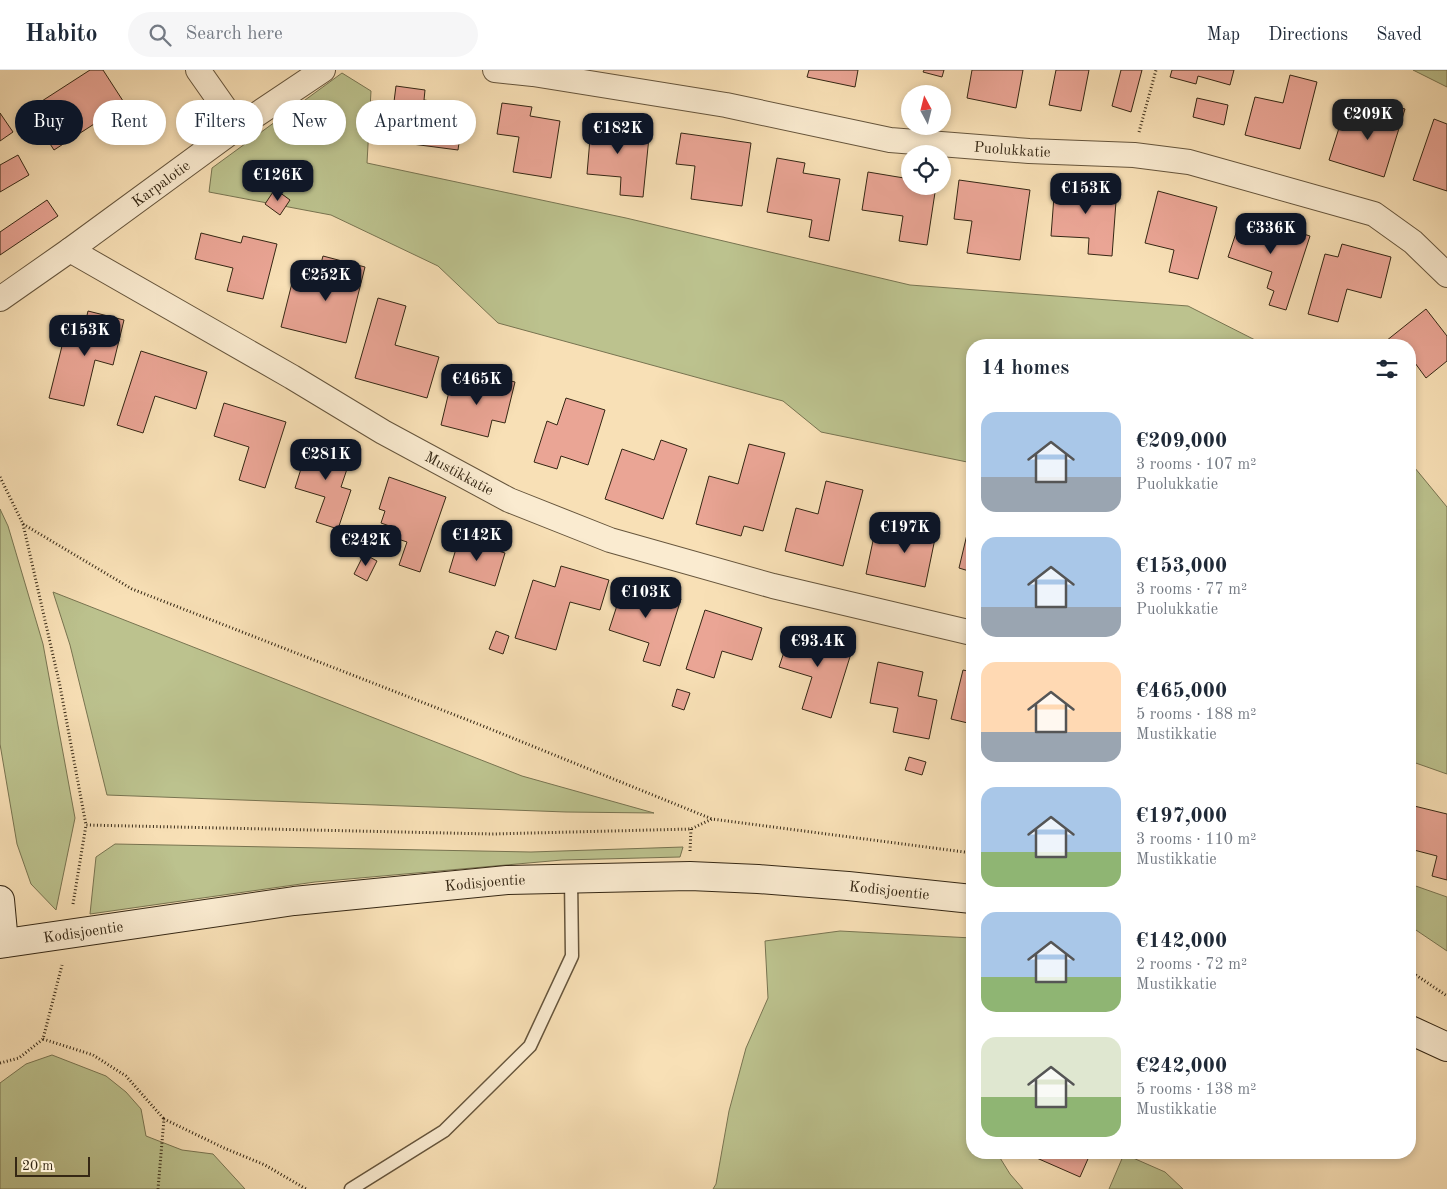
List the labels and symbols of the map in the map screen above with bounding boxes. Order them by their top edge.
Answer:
north arrow [901,85,951,135]
pin: €209K [1333,98,1403,141]
pin: €182K [583,112,653,155]
street label: Puolukkatie [973,141,1051,161]
street label: Karpalotie [130,159,194,211]
pin: €126K [243,160,313,202]
pin: €153K [1051,172,1121,215]
pin: €336K [1236,212,1306,255]
pin: €252K [291,260,361,302]
pin: €153K [50,314,120,357]
pin: €465K [442,364,512,406]
pin: €281K [291,438,361,481]
street label: Mustikkatie [422,450,496,499]
pin: €197K [870,512,940,554]
pin: €142K [442,520,512,562]
pin: €242K [331,524,401,567]
pin: €103K [611,576,681,619]
pin: €93.4K [777,626,859,668]
street label: Kodisjoentie [444,874,525,895]
street label: Kodisjoentie [848,880,930,903]
street label: Kodisjoentie [42,920,124,947]
scale bar [15,1154,90,1177]

